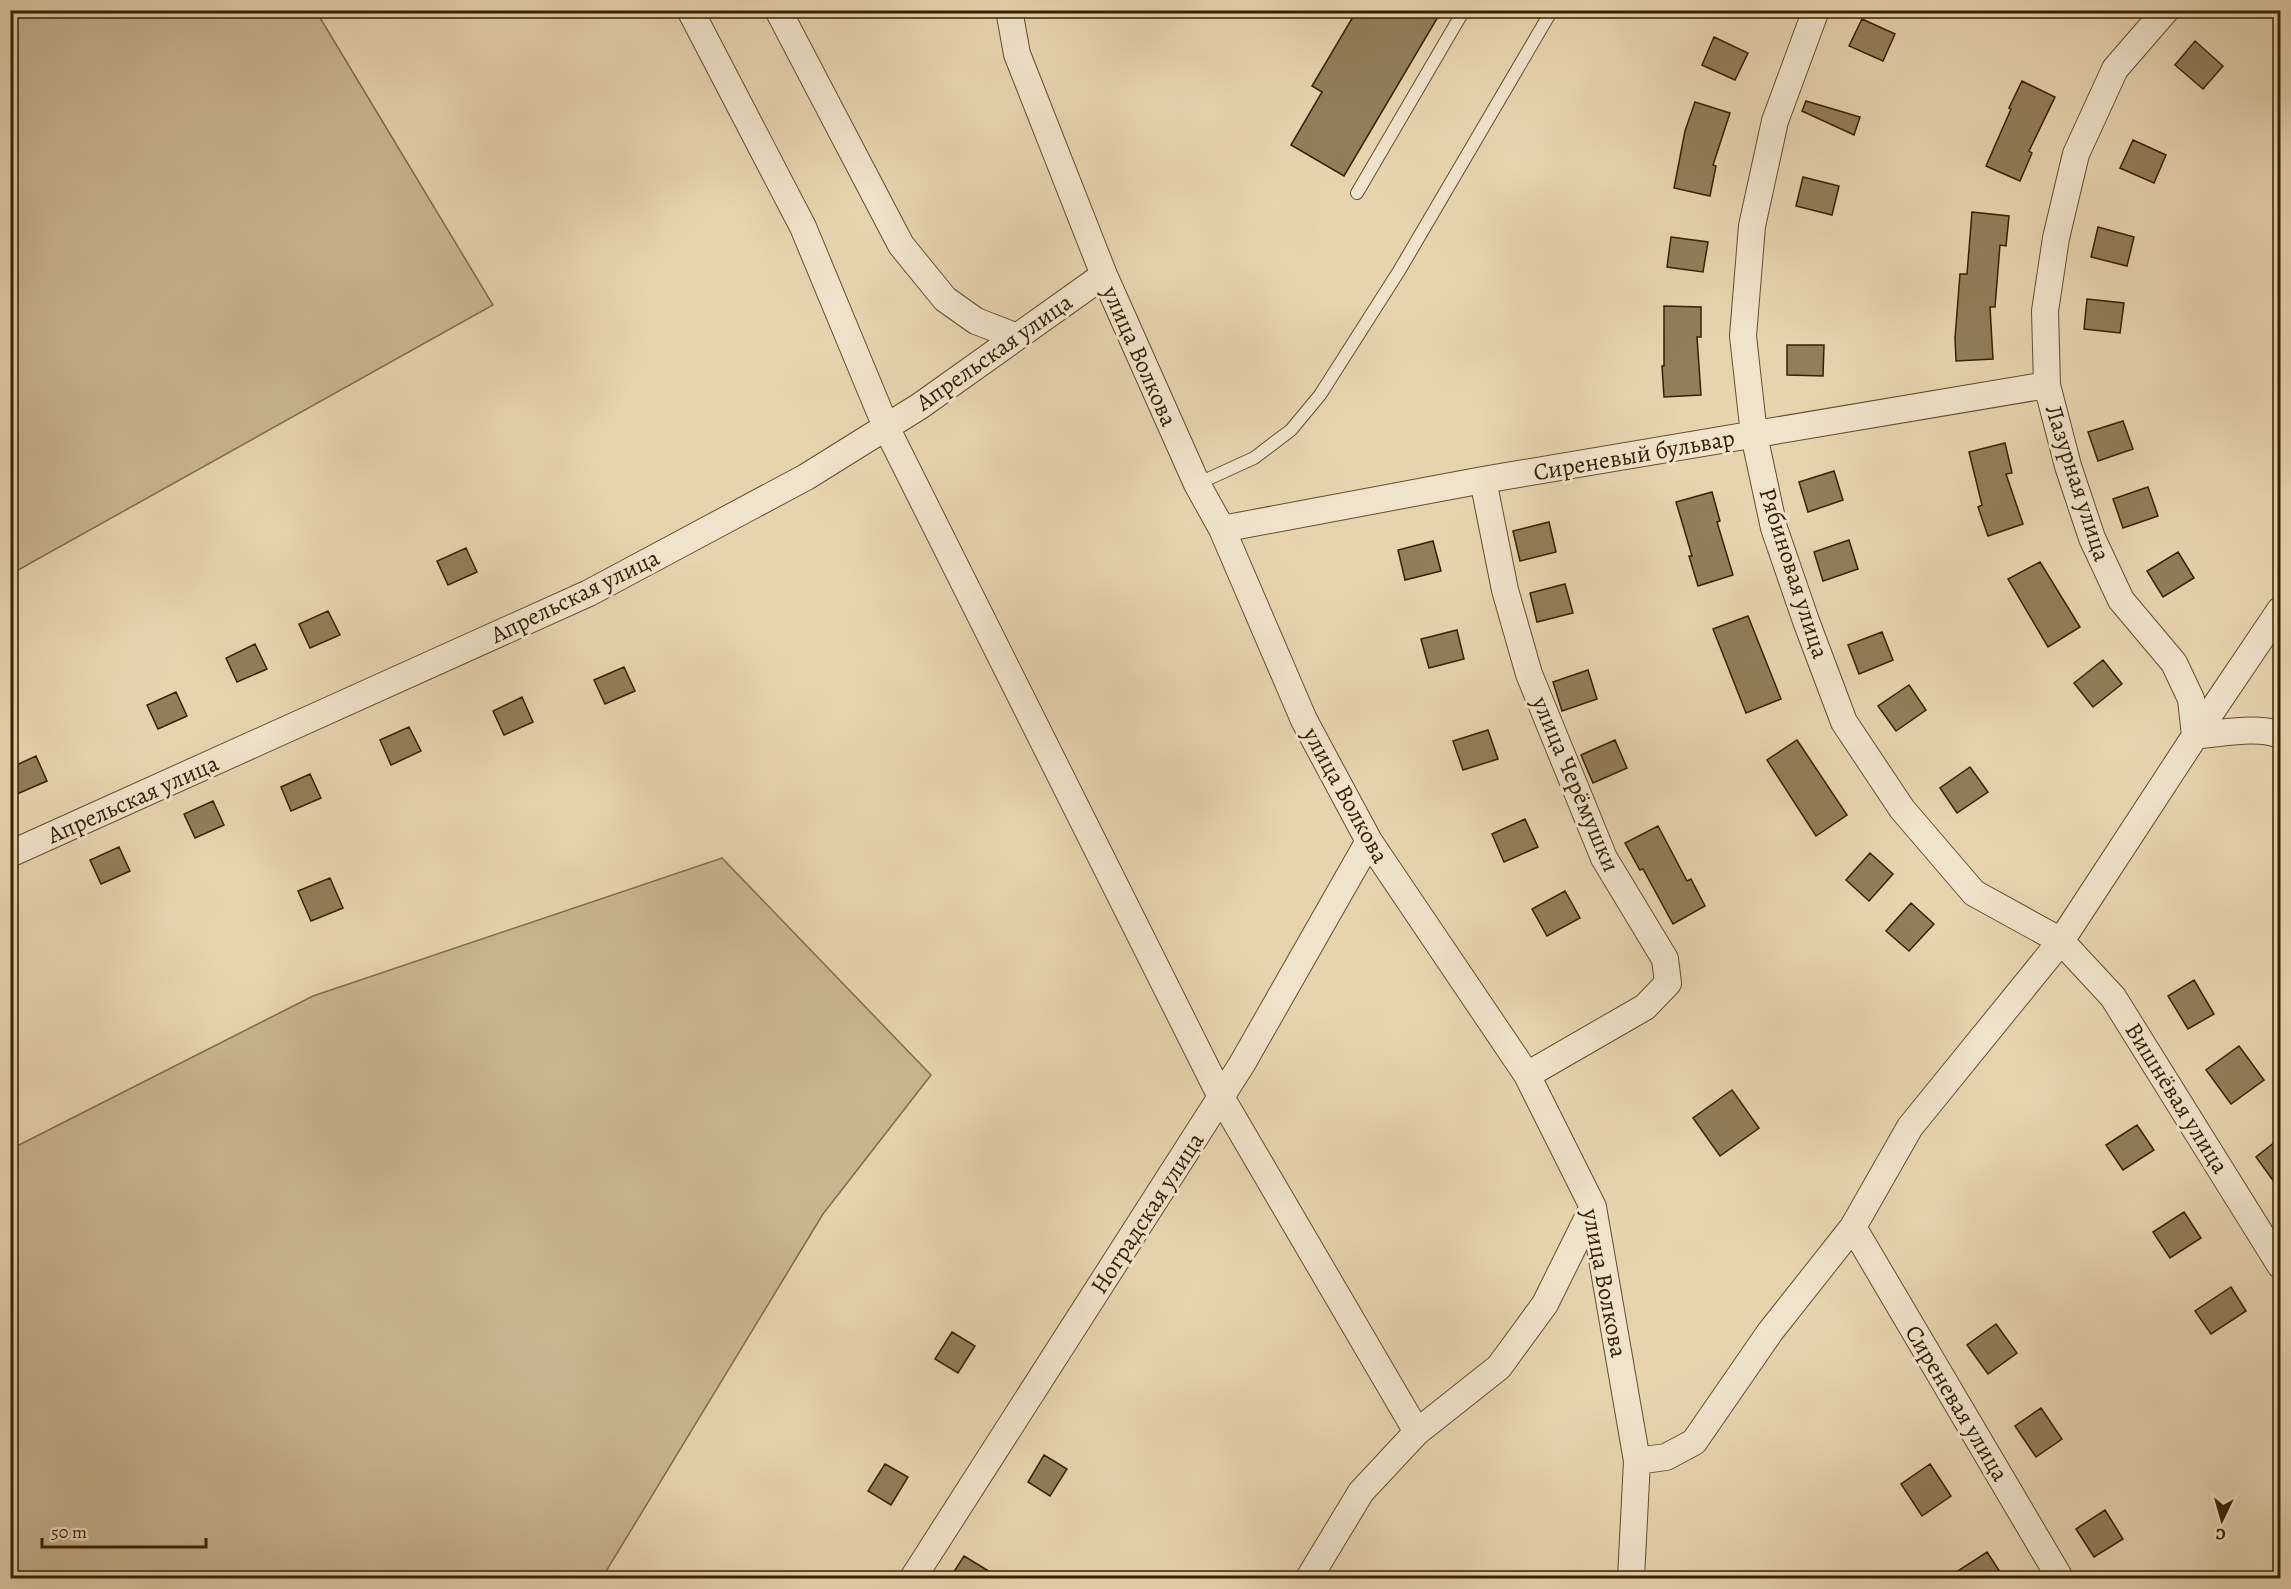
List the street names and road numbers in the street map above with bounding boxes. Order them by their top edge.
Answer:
street label: улица Волкова [1094,280,1185,431]
street label: Апрельская улица [909,286,1079,419]
street label: Лазурная улица [2038,401,2118,565]
street label: Сиреневый бульвар [1531,422,1737,488]
street label: Рябиновая улица [1751,484,1837,662]
street label: Апрельская улица [484,541,665,651]
street label: улица Черёмушки [1524,691,1627,877]
street label: улица Волкова [1295,720,1397,869]
street label: Апрельская улица [41,747,224,851]
street label: Вишнёвая улица [2118,1016,2236,1180]
street label: Ноградская улица [1083,1126,1211,1300]
street label: улица Волкова [1575,1205,1635,1360]
street label: Сиреневая улица [1898,1319,2016,1487]

